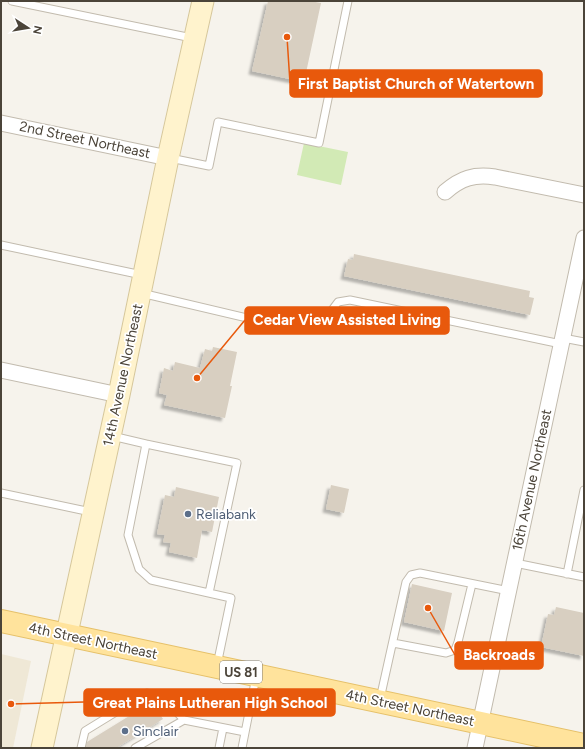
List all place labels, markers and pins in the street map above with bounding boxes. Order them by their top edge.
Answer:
callout: First Baptist Church of Watertown [290,70,542,97]
callout: Cedar View Assisted Living [245,307,449,334]
place label: Reliabank [196,506,256,523]
marker: Reliabank [183,509,193,519]
callout: Backroads [455,642,543,669]
callout: Great Plains Lutheran High School [84,689,335,716]
place label: Sinclair [133,723,179,740]
marker: Sinclair [120,726,130,736]

